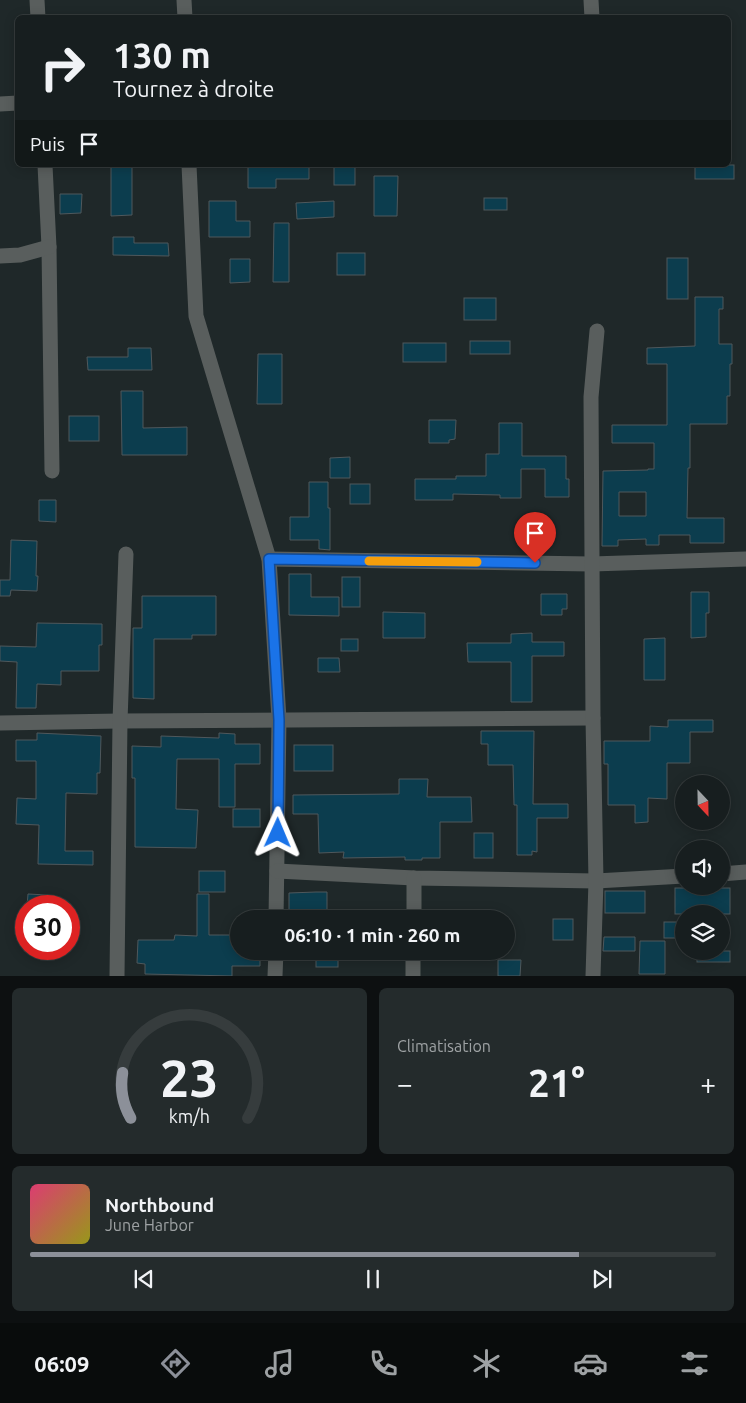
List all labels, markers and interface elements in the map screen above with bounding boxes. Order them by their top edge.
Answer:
icon: right [30,35,95,100]
text: 130 m [113,35,211,75]
text: Tournez à droite [113,76,274,101]
icon: arrive [75,130,103,158]
text: Puis [30,133,65,155]
pin [514,512,556,563]
icon: arrive [521,519,549,547]
north arrow [675,775,730,830]
map controls [675,775,730,960]
position arrow [251,806,303,858]
button: sound [675,840,730,895]
speed limit sign: 30 [15,895,80,960]
button: layers [675,905,730,960]
text: 06:10 · 1 min · 260 m [285,924,460,946]
text: Climatisation [397,1037,491,1055]
text: 23 [160,1049,219,1107]
text: 21° [528,1062,585,1104]
text: − [397,1068,413,1099]
text: + [700,1068,716,1099]
text: km/h [169,1106,210,1126]
text: Northbound [105,1194,214,1216]
text: June Harbor [105,1216,194,1234]
icon: previous [130,1265,158,1293]
icon: pause [359,1265,387,1293]
icon: next [588,1265,616,1293]
icon: directions [158,1346,193,1381]
icon: music [262,1346,297,1381]
icon: phone [366,1346,401,1381]
icon: climate [469,1346,504,1381]
icon: car [573,1346,608,1381]
icon: filters [677,1346,712,1381]
text: 06:09 [34,1351,89,1376]

